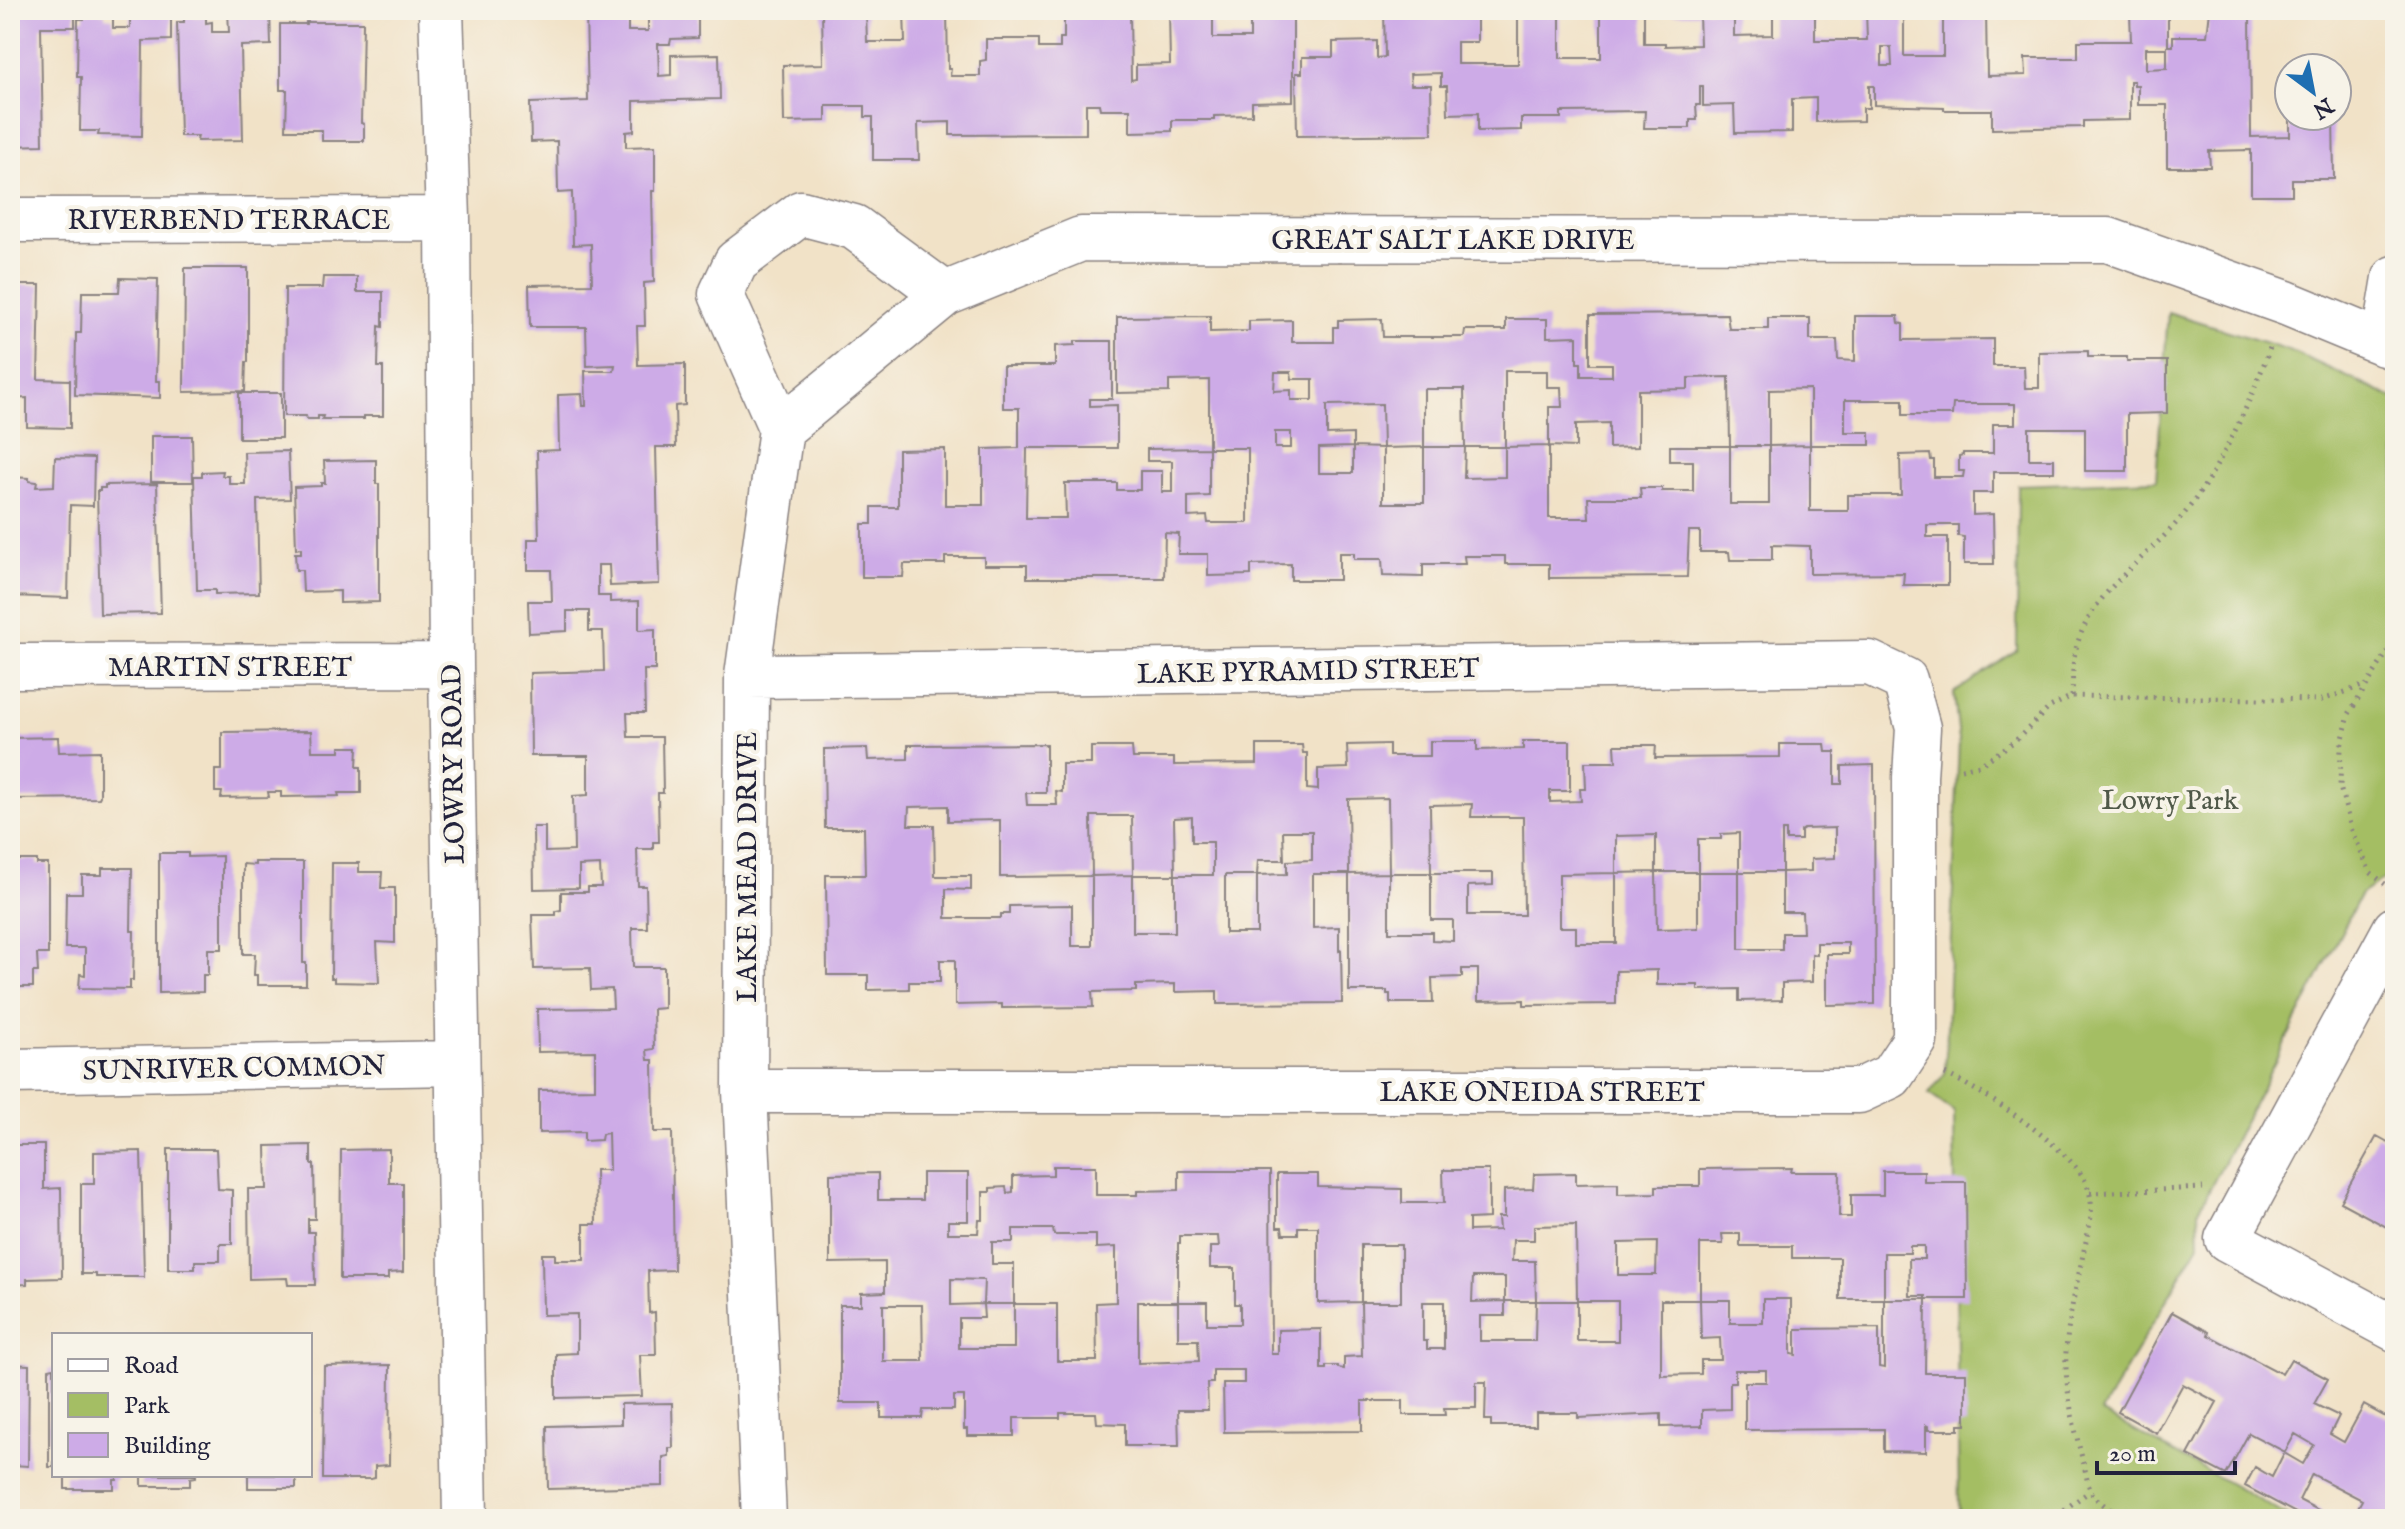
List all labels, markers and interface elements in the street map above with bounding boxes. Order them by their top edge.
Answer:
north arrow [2273,52,2353,132]
text: N [2307,90,2339,124]
street label: RIVERBEND TERRACE [68,204,390,239]
street label: GREAT SALT LAKE DRIVE [1271,224,1635,259]
street label: MARTIN STREET [108,651,353,686]
street label: LAKE PYRAMID STREET [1137,652,1480,693]
street label: LOWRY ROAD [435,664,474,864]
street label: LAKE MEAD DRIVE [731,732,766,1002]
park label: Lowry Park [2102,784,2239,819]
street label: SUNRIVER COMMON [82,1049,386,1090]
street label: LAKE ONEIDA STREET [1379,1076,1705,1111]
legend [52,1333,312,1477]
text: Road [124,1351,178,1382]
text: Park [124,1391,170,1422]
scale bar [2097,1425,2235,1475]
text: Building [124,1431,211,1462]
text: 20 m [2109,1439,2156,1470]

